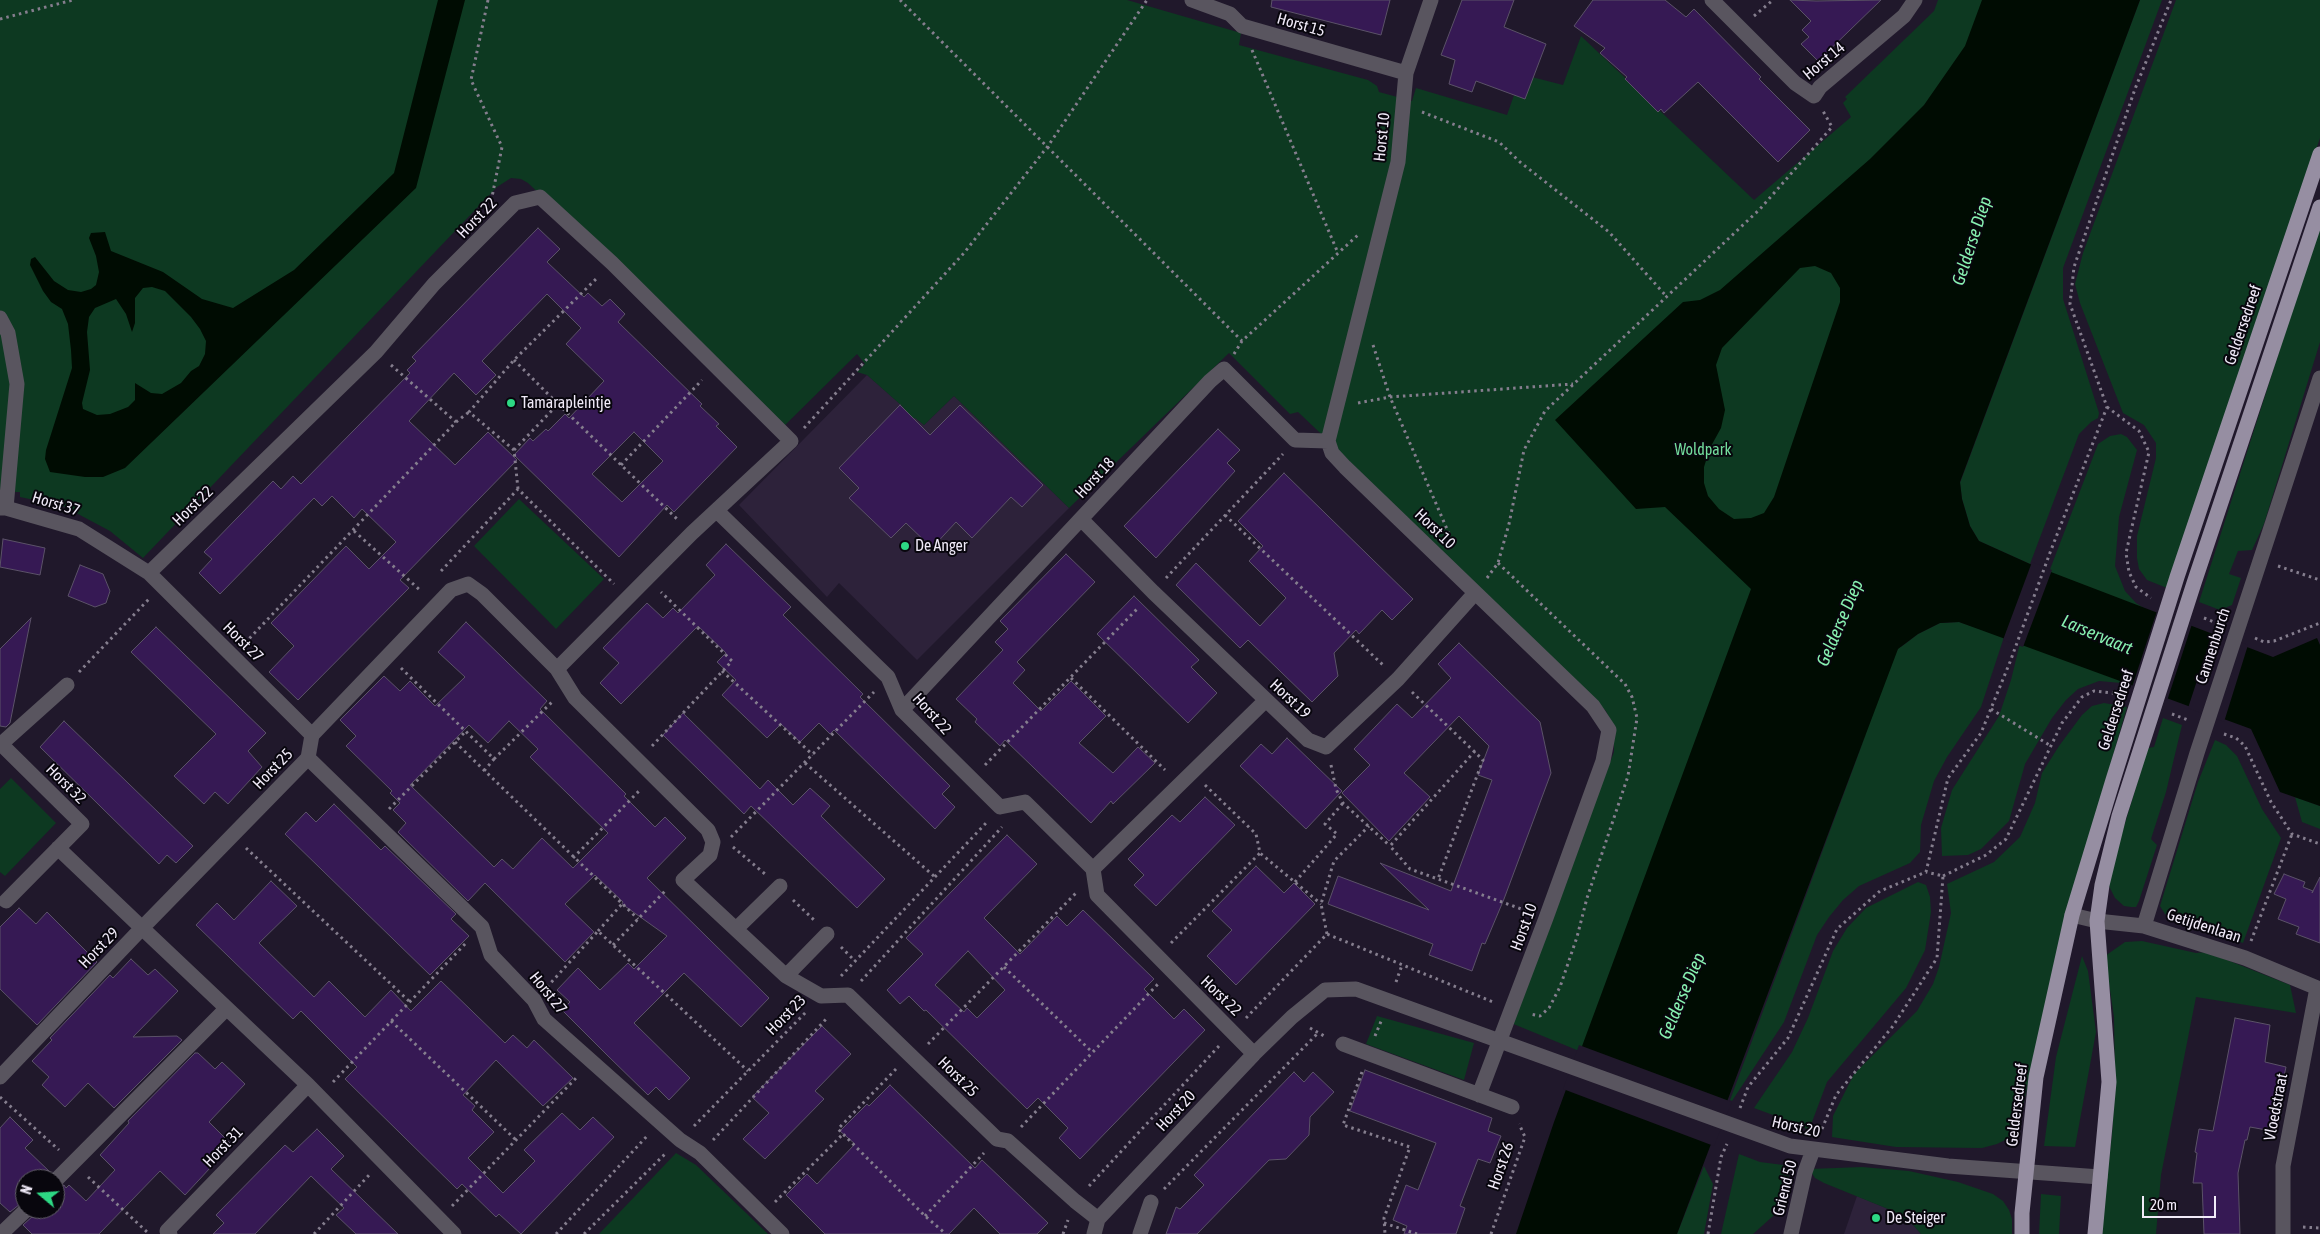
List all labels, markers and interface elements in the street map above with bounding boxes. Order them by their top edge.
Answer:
street label: Horst 15 [1275,9,1327,41]
street label: Horst 14 [1799,38,1849,84]
street label: Horst 10 [1370,112,1394,162]
street label: Horst 22 [453,194,501,242]
water label: Gelderse Diep [1947,194,1997,288]
street label: Geldersedreef [2220,282,2266,368]
place label: Tamarapleintje [521,393,611,413]
marker: Tamarapleintje [505,397,517,409]
park label: Woldpark [1674,440,1732,460]
street label: Horst 18 [1071,454,1119,502]
street label: Horst 22 [169,482,217,530]
street label: Horst 37 [30,488,82,520]
street label: Horst 10 [1411,505,1459,553]
place label: De Anger [915,536,968,556]
marker: De Anger [899,540,911,552]
water label: Gelderse Diep [1812,576,1868,670]
street label: Cannenburch [2192,606,2234,686]
water label: Larservaart [2058,610,2136,660]
street label: Horst 27 [219,618,267,666]
street label: Geldersedreef [2094,667,2138,753]
street label: Horst 19 [1266,675,1314,723]
street label: Horst 22 [908,689,956,739]
street label: Horst 25 [249,745,297,793]
street label: Horst 32 [42,760,90,808]
street label: Horst 10 [1507,901,1541,953]
street label: Getijdenlaan [2164,905,2244,947]
street label: Horst 29 [75,924,123,972]
water label: Gelderse Diep [1654,949,1710,1043]
street label: Horst 27 [525,968,571,1018]
street label: Horst 22 [1197,972,1245,1020]
street label: Horst 23 [762,991,810,1039]
street label: Horst 25 [934,1053,982,1101]
street label: Geldersedreef [2002,1062,2032,1148]
street label: Vloedstraat [2260,1072,2292,1142]
street label: Horst 20 [1152,1087,1200,1135]
street label: Horst 20 [1770,1112,1822,1142]
street label: Horst 31 [199,1123,247,1171]
street label: Horst 26 [1484,1140,1518,1192]
street label: Griend 50 [1769,1158,1801,1218]
north arrow [15,1169,65,1219]
text: N [18,1183,36,1196]
scale bar [2145,1186,2219,1218]
text: 20 m [2150,1196,2177,1213]
place label: De Steiger [1886,1208,1945,1228]
marker: De Steiger [1870,1212,1882,1224]

